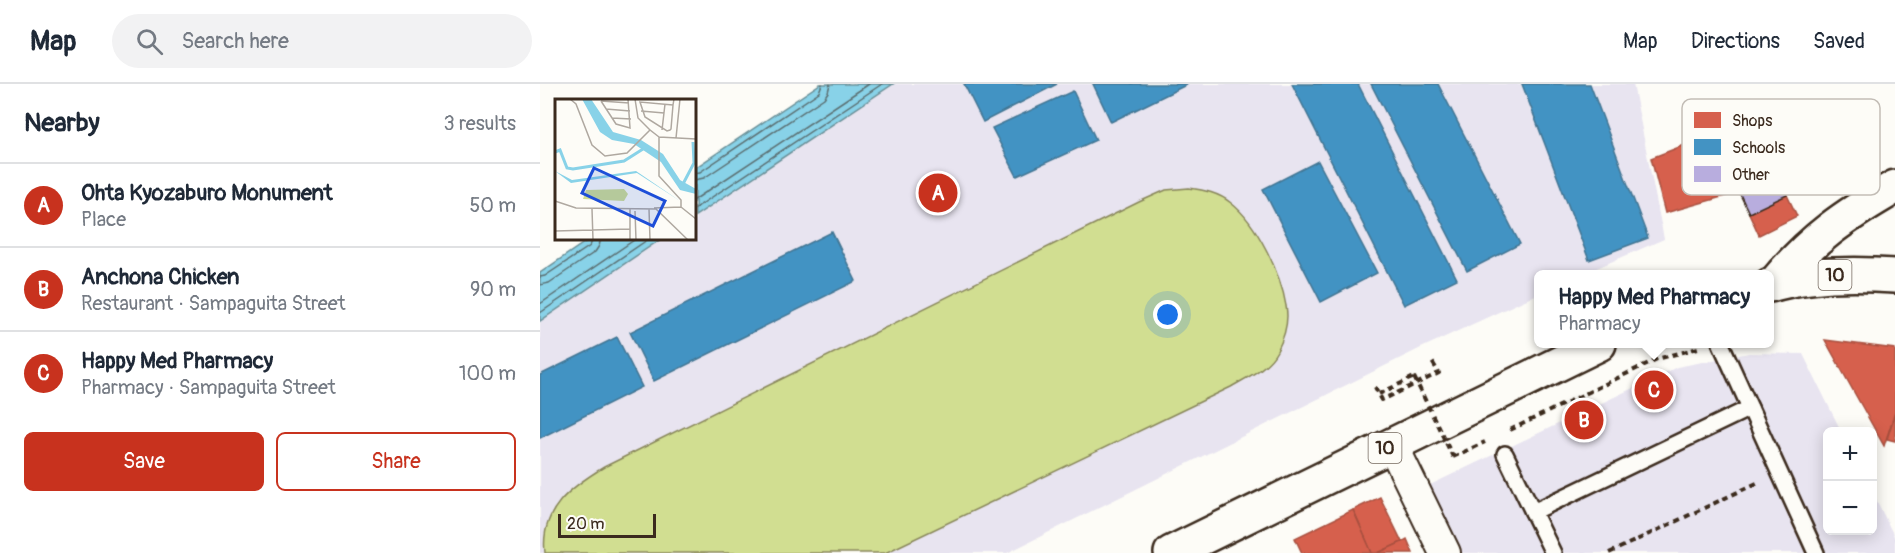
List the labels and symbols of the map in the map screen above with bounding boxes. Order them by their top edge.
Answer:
inset map [555,99,696,240]
legend [1682,99,1880,195]
text: Shops [1732,111,1772,131]
text: Schools [1732,138,1785,158]
text: Other [1732,165,1770,185]
pin: A [918,170,958,216]
road number: 10 [1818,260,1852,290]
your location [1153,300,1182,329]
pin: C [1634,368,1674,412]
pin: B [1564,398,1604,442]
road number: 10 [1368,433,1402,463]
scale bar [558,511,656,538]

